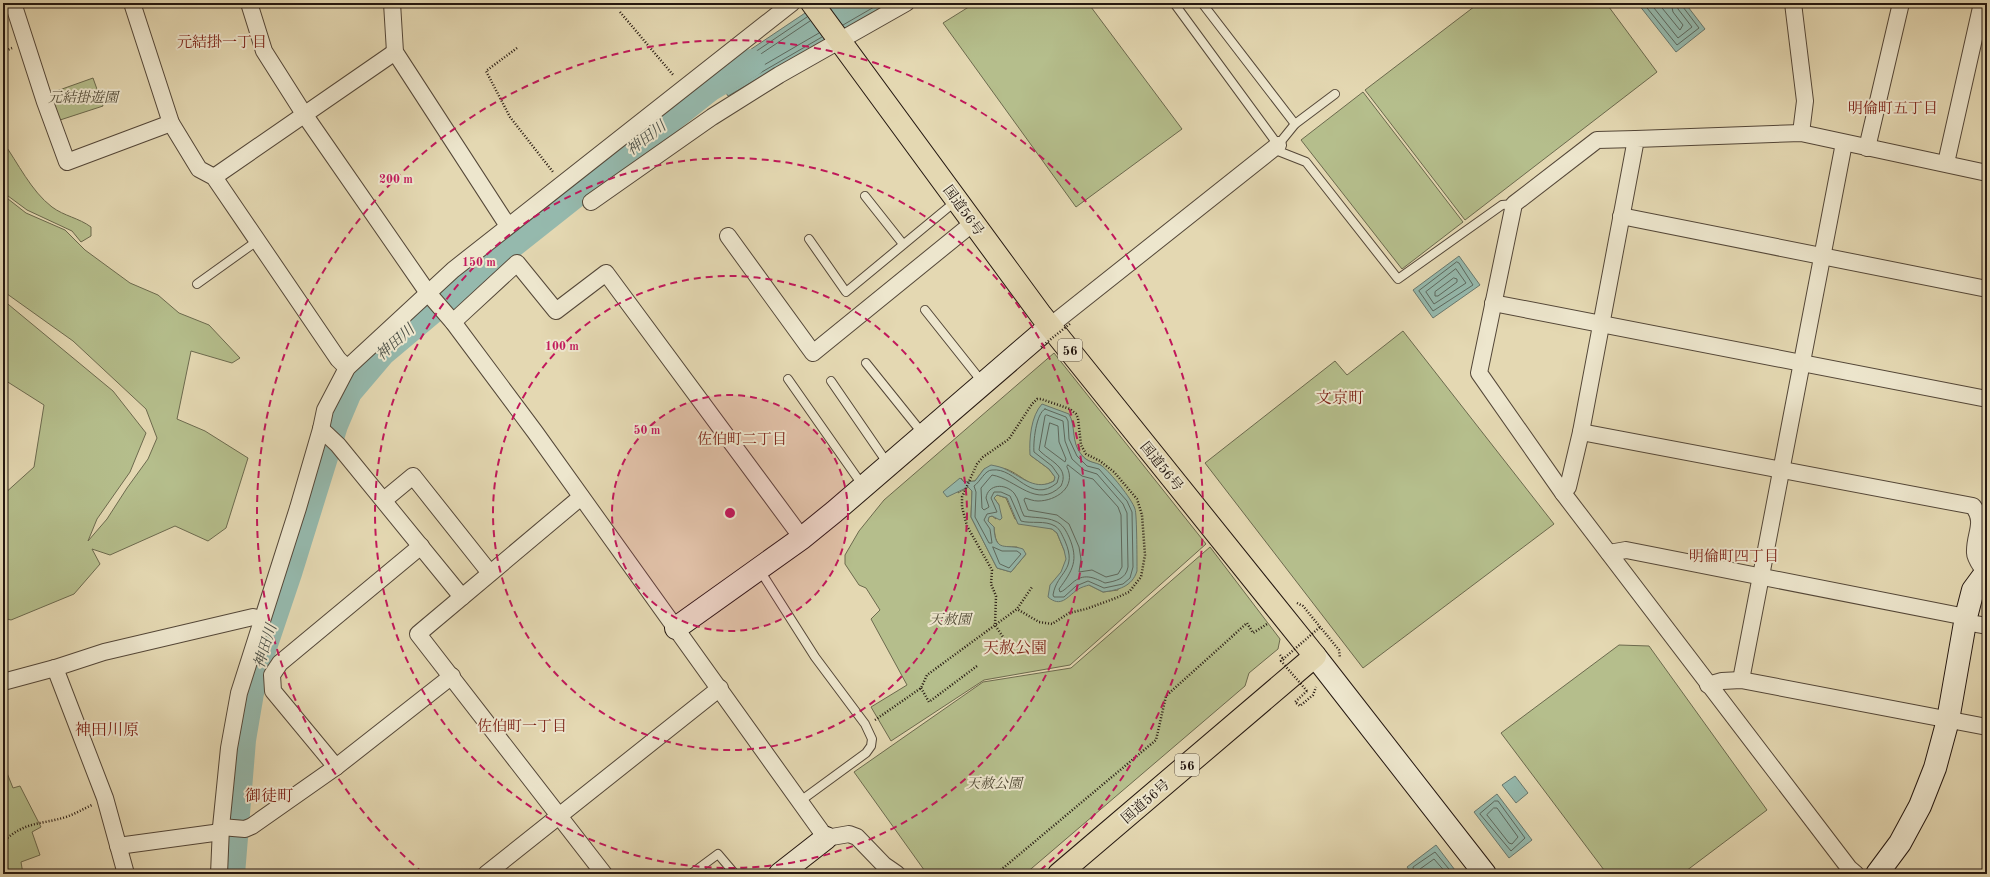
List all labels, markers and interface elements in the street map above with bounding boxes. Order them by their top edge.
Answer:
district label: 元結掛一丁目 [177,34,267,51]
park label: 元結掛遊園 [48,90,120,105]
district label: 明倫町五丁目 [1848,100,1938,117]
water label: 神田川 [623,117,671,159]
text: 200 m [379,174,413,186]
street label: 国道56号 [940,182,987,238]
text: 150 m [462,256,496,269]
water label: 神田川 [373,320,419,364]
road number: 56 [1058,339,1082,361]
text: 100 m [545,341,579,353]
district label: 文京町 [1316,389,1364,407]
text: 50 m [634,424,661,437]
district label: 佐伯町二丁目 [697,431,787,448]
street label: 国道56号 [1137,439,1186,494]
centre of rings [723,506,737,520]
district label: 明倫町四丁目 [1689,548,1779,565]
park label: 天赦園 [929,612,973,627]
water label: 神田川 [251,620,281,670]
district label: 天赦公園 [983,639,1047,657]
district label: 佐伯町一丁目 [477,718,567,735]
district label: 神田川原 [75,721,139,739]
road number: 56 [1175,754,1199,776]
park label: 天赦公園 [966,776,1024,791]
street label: 国道56号 [1118,777,1172,826]
district label: 御徒町 [245,787,293,805]

